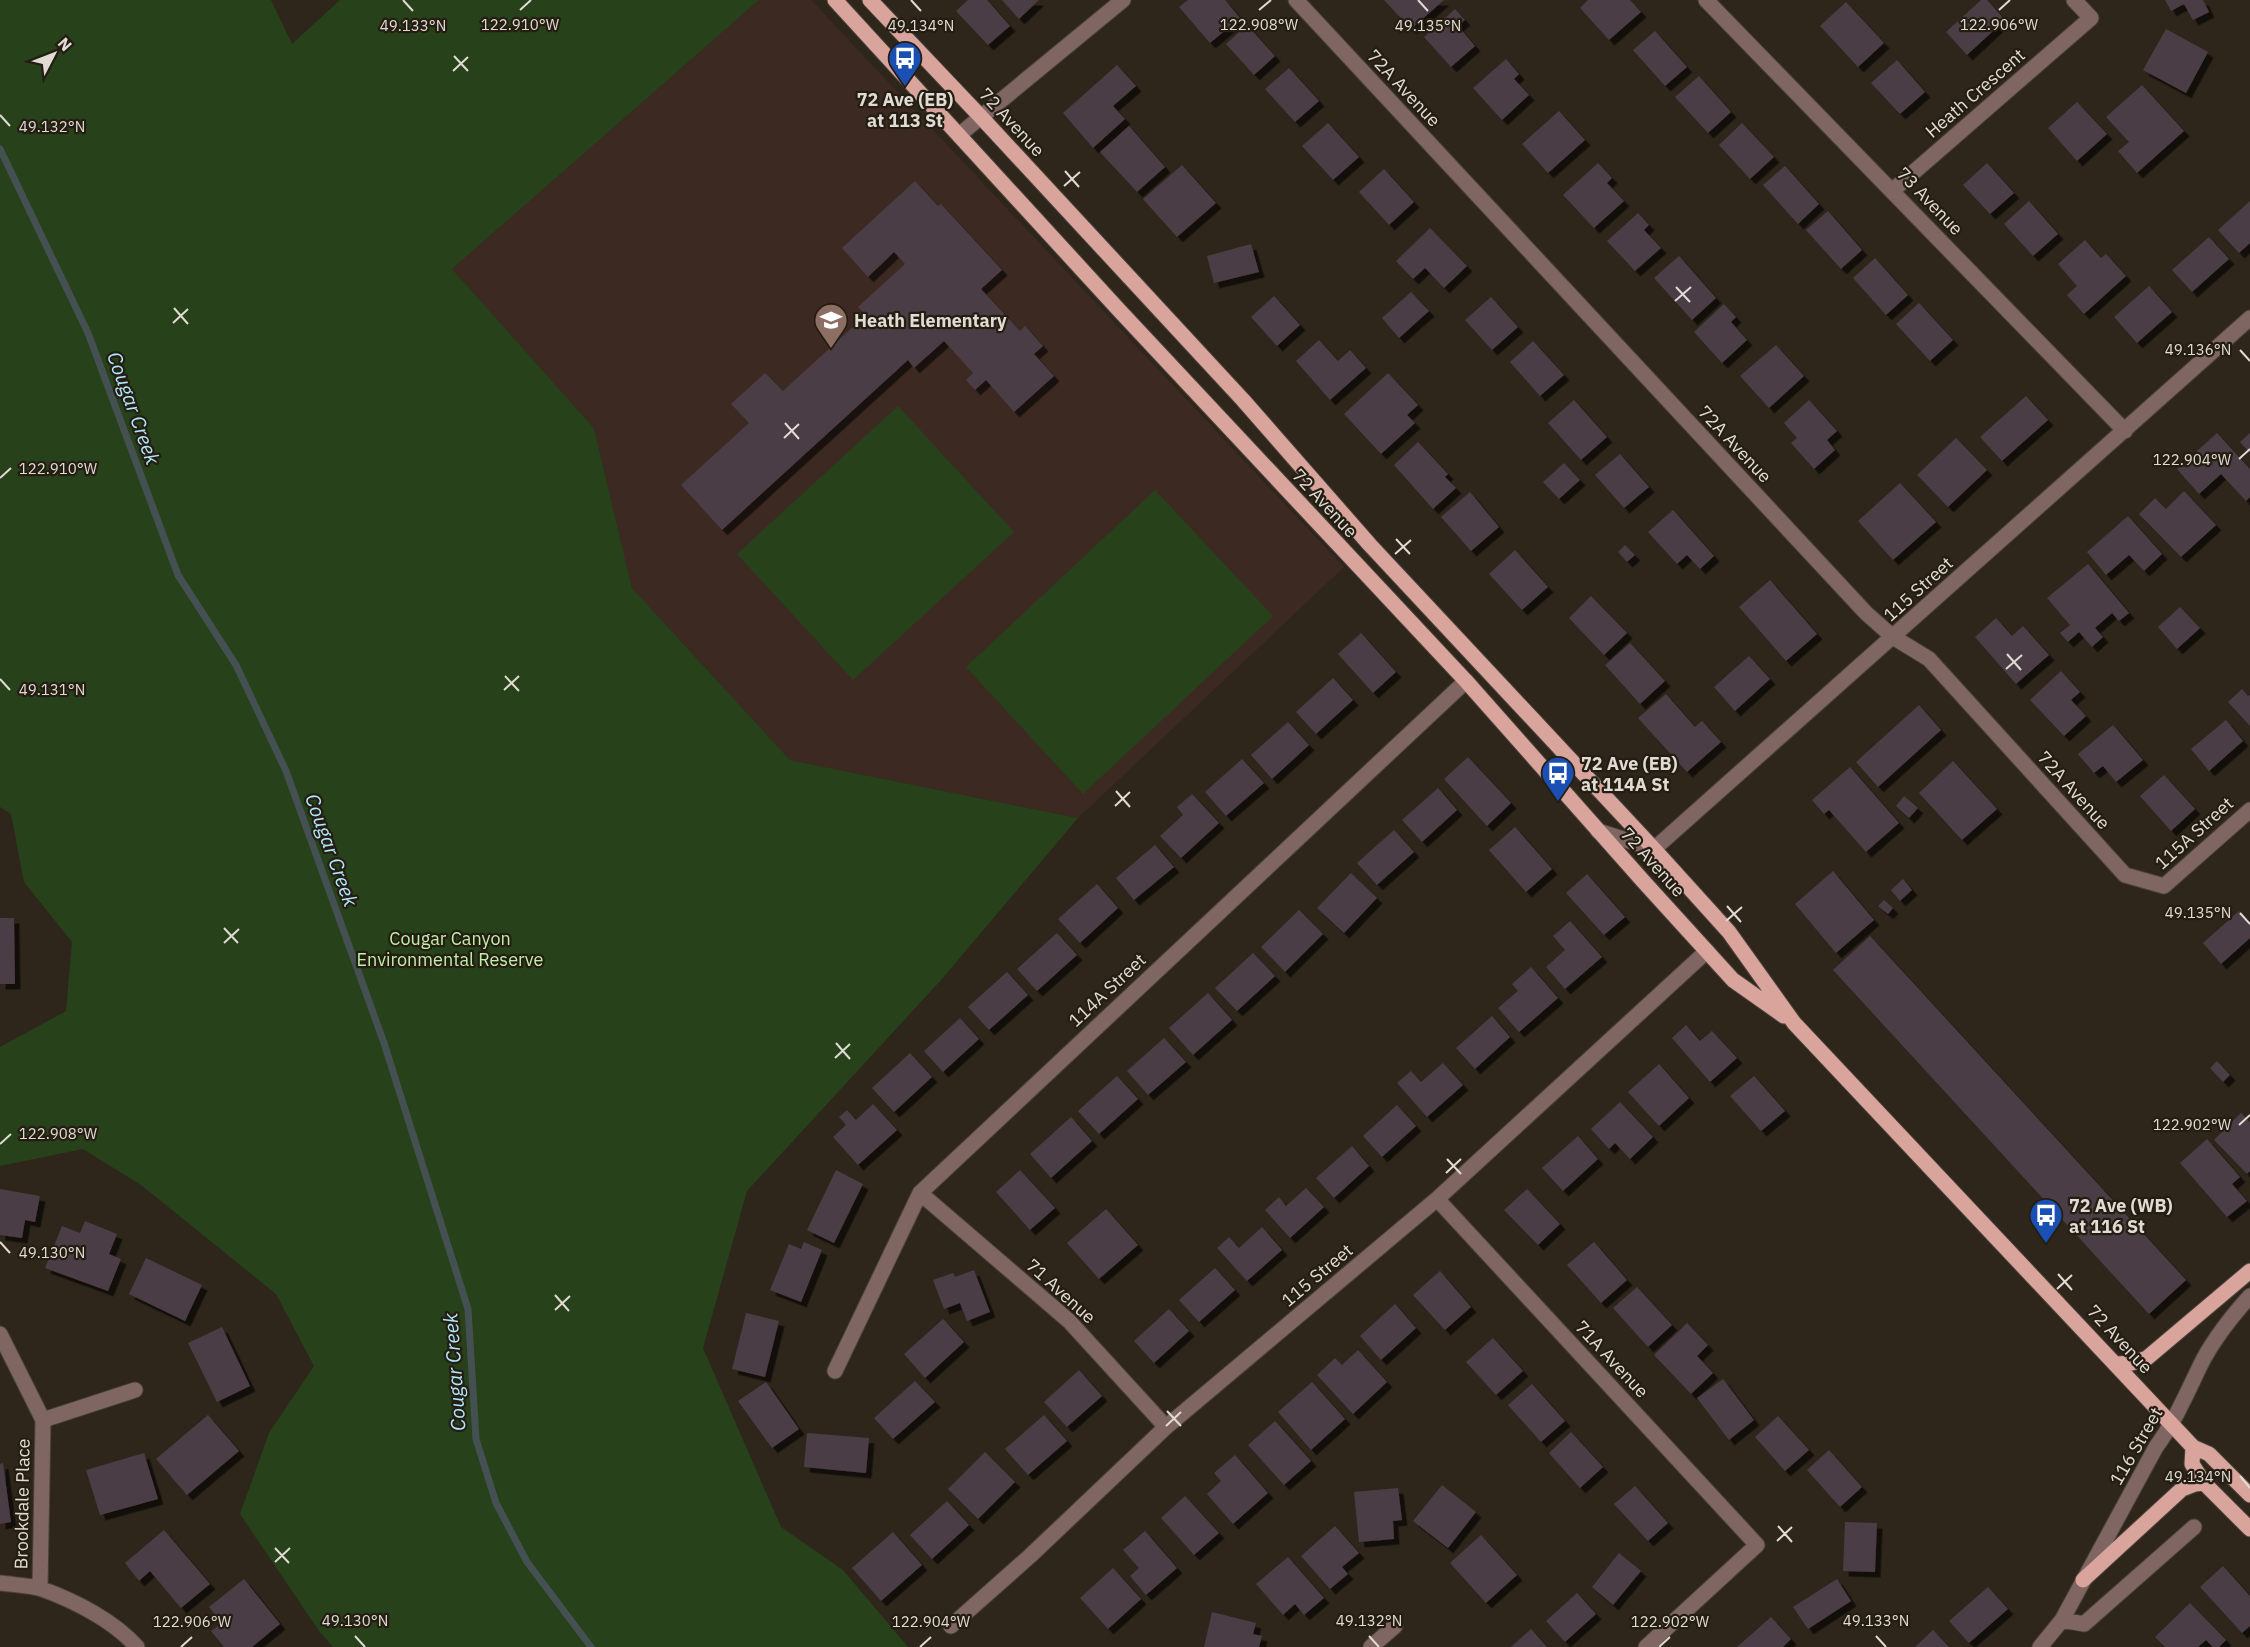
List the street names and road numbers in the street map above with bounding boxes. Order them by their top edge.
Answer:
street label: Heath Crescent [1920,43,2030,143]
street label: 72A Avenue [1362,45,1446,132]
street label: 72 Avenue [974,83,1050,161]
street label: 73 Avenue [1892,162,1968,240]
street label: 72A Avenue [1693,401,1777,488]
street label: 72 Avenue [1287,464,1363,542]
street label: 115 Street [1878,552,1958,626]
street label: 72A Avenue [2033,746,2115,834]
street label: 115A Street [2150,792,2238,874]
street label: 72 Avenue [1616,822,1690,902]
street label: 114A Street [1063,948,1151,1032]
street label: 115 Street [1277,1239,1357,1311]
street label: 71 Avenue [1021,1254,1101,1328]
street label: 72 Avenue [2082,1300,2158,1378]
street label: 71A Avenue [1570,1316,1654,1403]
street label: 116 Street [2105,1403,2167,1489]
street label: Brookdale Place [9,1438,35,1570]

